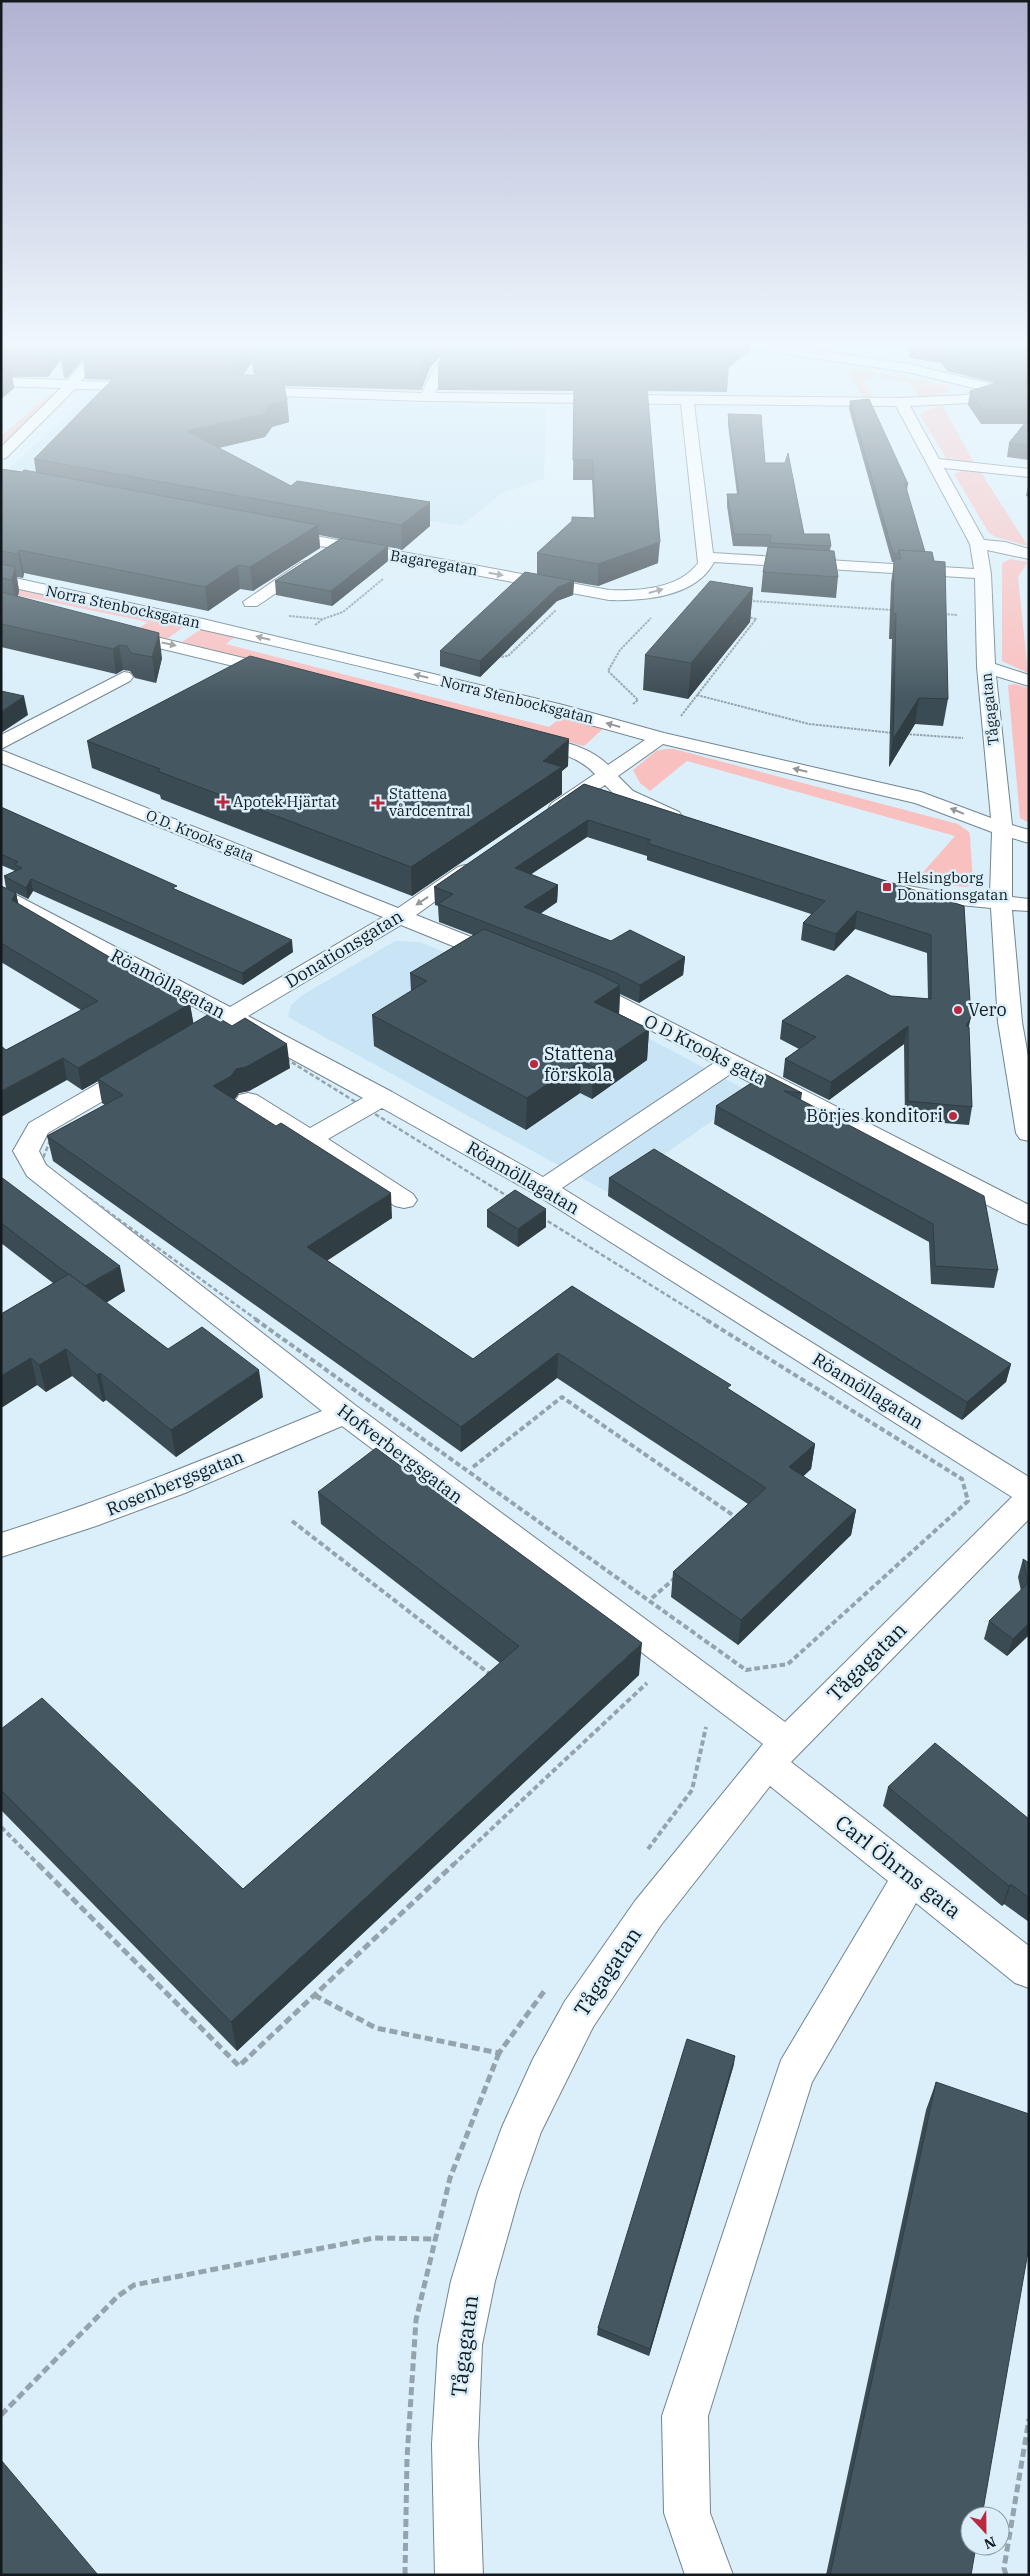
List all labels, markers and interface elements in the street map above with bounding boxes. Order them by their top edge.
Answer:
street label: Bagaregatan [389,545,480,580]
one-way arrow [489,571,505,579]
street label: Norra Stenbocksgatan [44,581,202,632]
one-way arrow [649,586,664,594]
one-way arrow [256,634,271,642]
one-way arrow [161,640,176,648]
street label: Norra Stenbocksgatan [438,671,596,728]
street label: Tågagatan [976,671,1003,746]
one-way arrow [414,672,429,680]
one-way arrow [605,720,620,728]
one-way arrow [792,766,807,774]
place label: Stattena vårdcentral [389,784,471,820]
place label: Apotek Hjärtat [233,792,337,811]
marker: Apotek Hjärtat [217,796,229,808]
marker: Stattena vårdcentral [371,796,385,810]
street label: O.D. Krooks gata [143,805,257,866]
one-way arrow [950,806,964,814]
place label: Helsingborg Donationsgatan [897,868,1009,904]
marker: Helsingborg Donationsgatan [881,881,893,893]
one-way arrow [415,896,429,906]
street label: Donationsgatan [281,904,407,993]
street label: Röamöllagatan [107,944,230,1024]
place label: Vero [968,998,1007,1021]
marker: Vero [952,1004,964,1016]
street label: O D Krooks gata [640,1009,770,1090]
place label: Stattena förskola [544,1042,614,1086]
marker: Stattena förskola [528,1058,540,1070]
place label: Börjes konditori [806,1104,943,1127]
marker: Börjes konditori [947,1110,959,1122]
street label: Röamöllagatan [463,1136,584,1219]
street label: Röamöllagatan [808,1347,928,1434]
street label: Hofverbergsgatan [333,1399,468,1508]
street label: Rosenbergsgatan [103,1445,247,1521]
street label: Tågagatan [820,1615,912,1707]
street label: Carl Öhrns gata [830,1808,967,1924]
street label: Tågagatan [567,1921,647,2021]
street label: Tågagatan [444,2294,484,2398]
north arrow [960,2506,1010,2556]
text: N [981,2533,998,2553]

